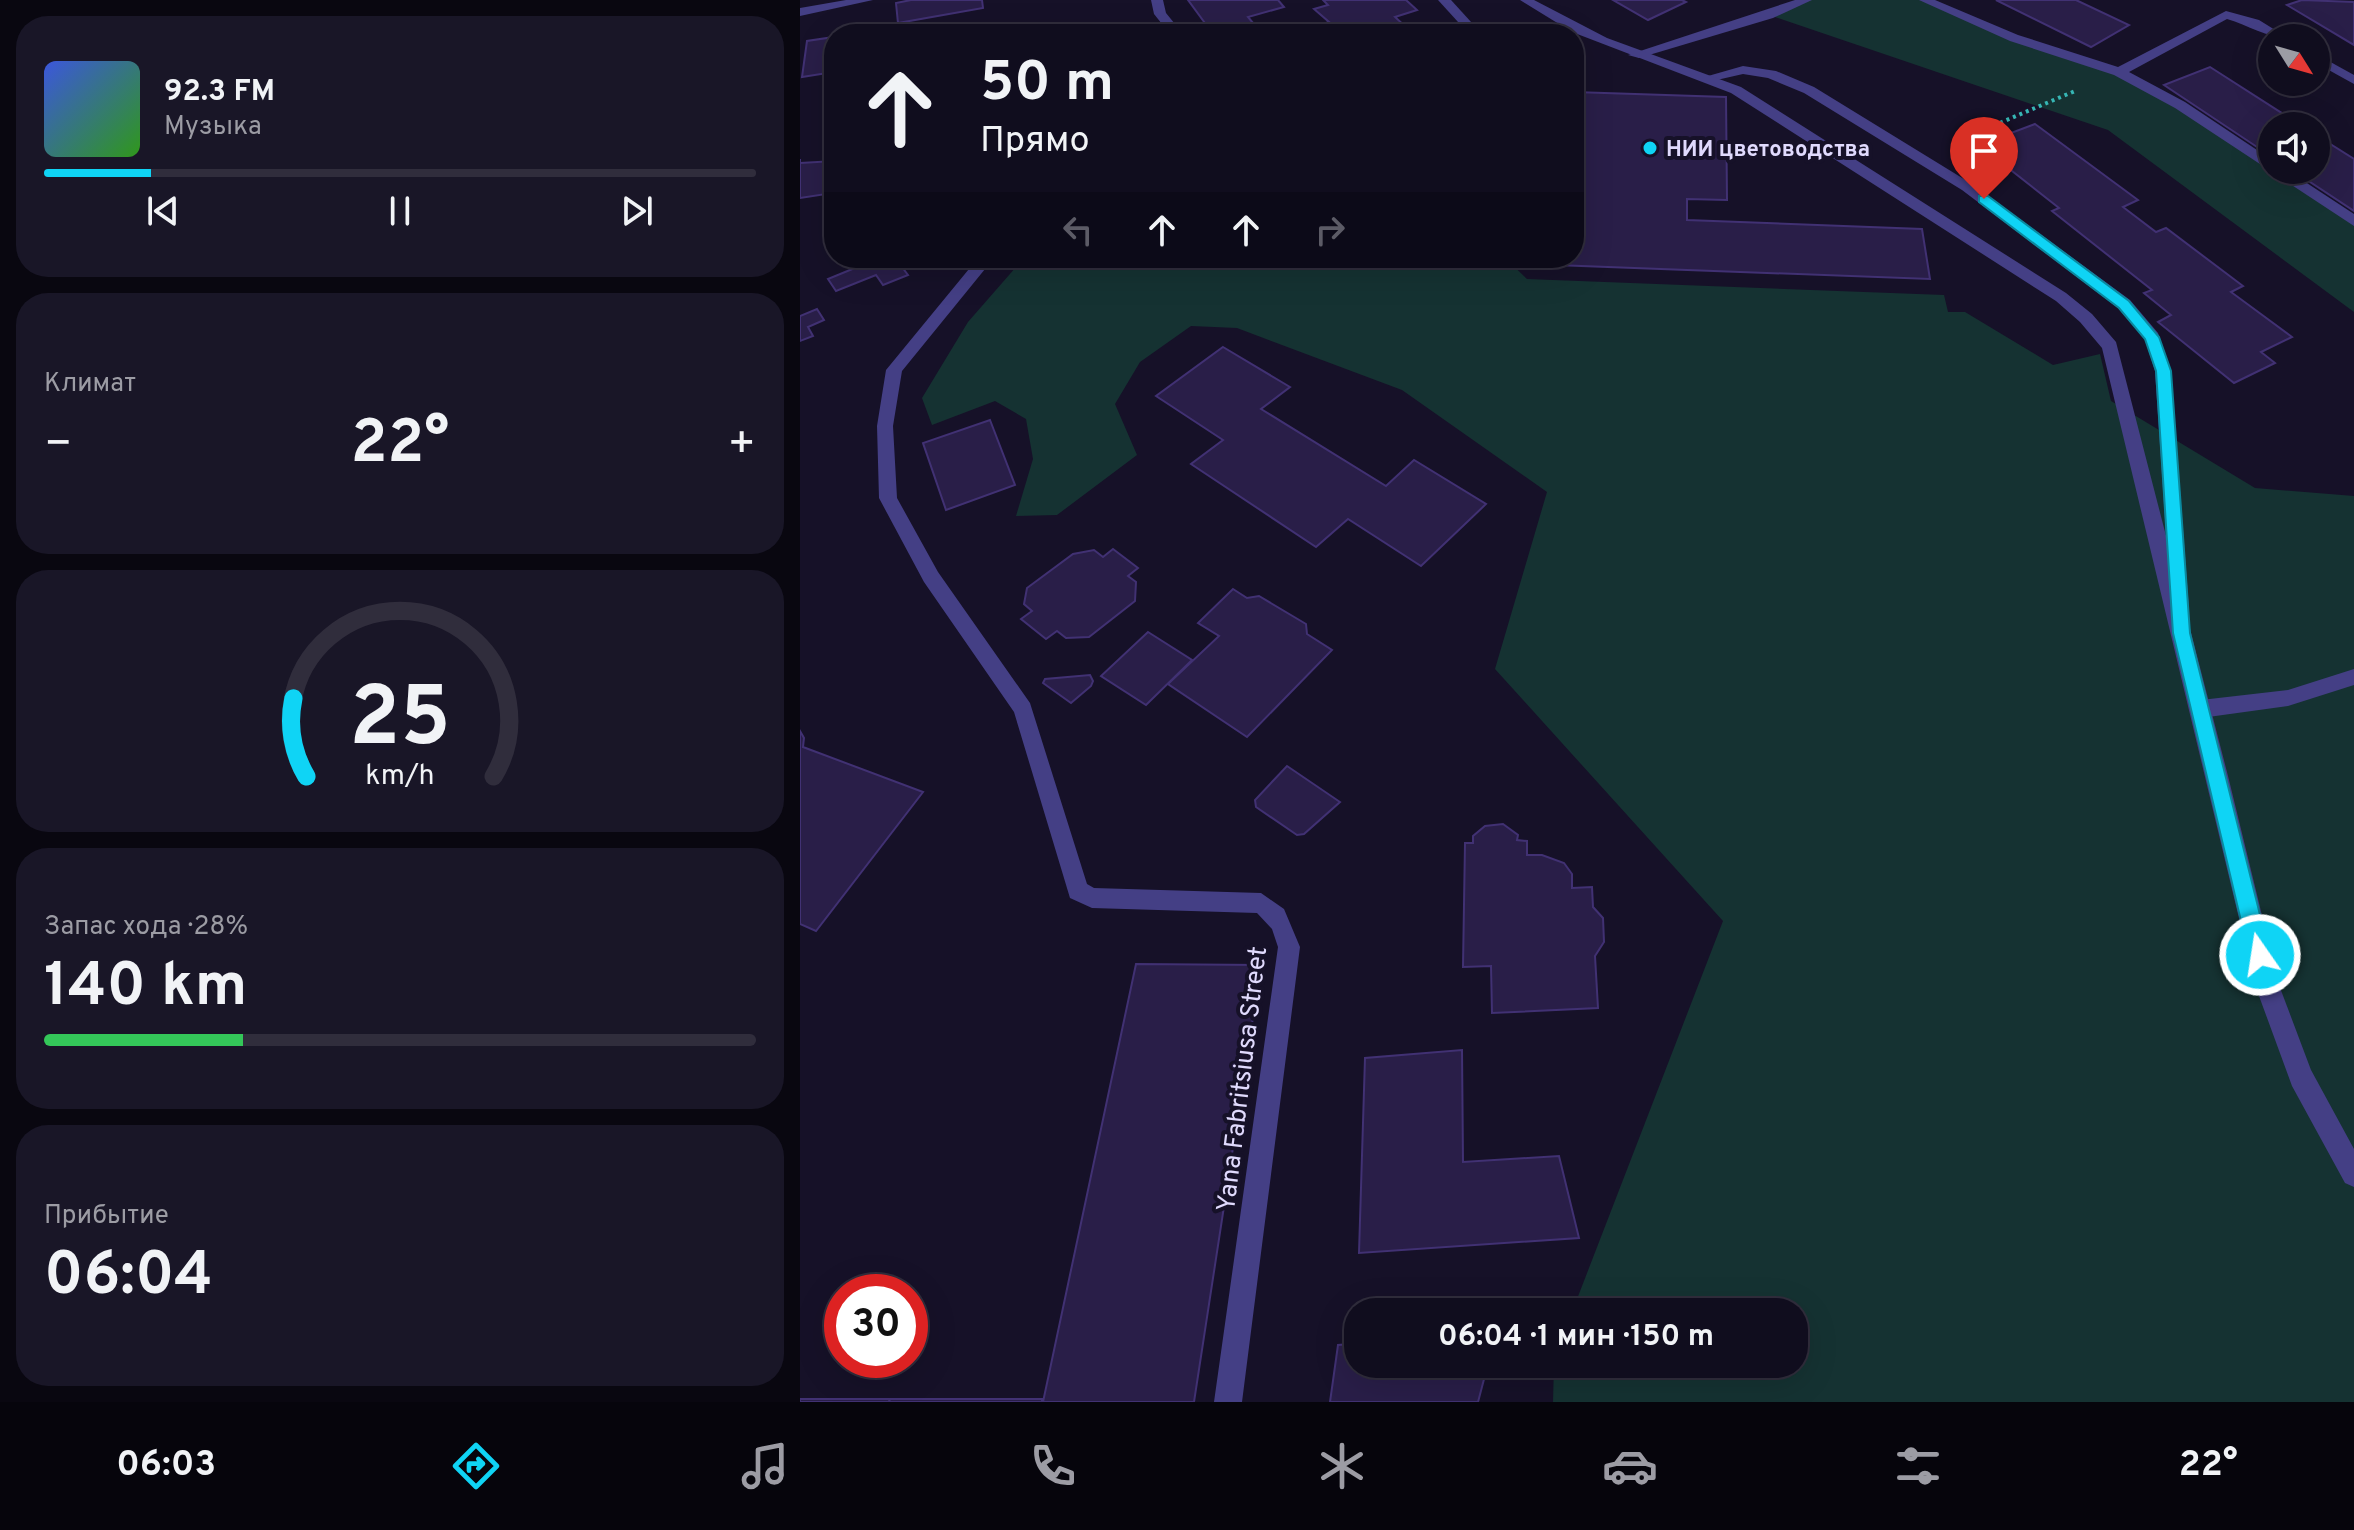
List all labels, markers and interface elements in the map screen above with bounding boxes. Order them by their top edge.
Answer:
north arrow [2258,24,2330,96]
map controls [2258,24,2330,184]
text: 50 m [980,50,1114,120]
icon: ahead [848,56,952,160]
text: 92.3 FM [164,74,275,111]
text: Музыка [164,111,262,144]
button: sound [2258,112,2330,184]
pin [1950,117,2018,199]
text: Прямо [980,119,1090,165]
icon: arrive [1962,129,2006,173]
place label: НИИ цветоводства [1666,137,1870,164]
marker: НИИ цветоводства [1641,139,1659,157]
icon: previous [141,189,185,233]
icon: pause [378,189,422,233]
icon: next [615,189,659,233]
icon: left [1056,208,1100,252]
icon: ahead [1140,208,1184,252]
icon: ahead [1224,208,1268,252]
icon: right [1308,208,1352,252]
text: Климат [44,368,136,401]
text: 22° [351,408,449,484]
text: − [44,418,72,474]
text: + [728,418,756,474]
text: 25 [349,670,451,775]
text: km/h [365,759,435,795]
text: Запас хода · 28% [44,911,248,944]
position arrow [2218,913,2302,997]
street label: Yana Fabritsiusa Street [1211,945,1276,1214]
text: 140 km [44,951,247,1027]
text: Прибытие [44,1200,169,1233]
text: 06:04 [44,1240,213,1316]
speed limit sign: 30 [824,1274,928,1378]
text: 06:04 · 1 мин · 150 m [1438,1319,1714,1356]
icon: directions [448,1438,504,1494]
icon: music [737,1438,793,1494]
icon: phone [1025,1438,1081,1494]
icon: climate [1314,1438,1370,1494]
icon: car [1602,1438,1658,1494]
icon: filters [1890,1438,1946,1494]
text: 06:03 [116,1443,216,1489]
text: 22° [2179,1443,2238,1489]

